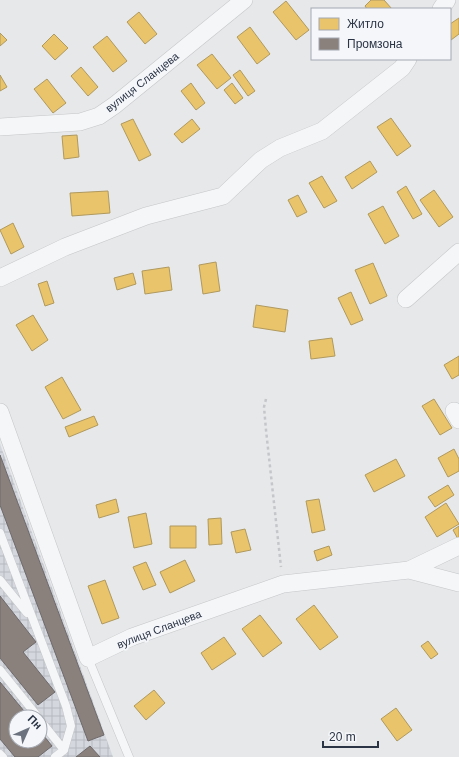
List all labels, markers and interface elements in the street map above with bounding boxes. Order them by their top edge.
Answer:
legend [311,8,451,60]
text: Житло [347,17,384,31]
text: Промзона [347,37,403,51]
street label: вулиця Сланцева [103,49,182,114]
street label: вулиця Сланцева [115,607,204,651]
north arrow [8,709,48,749]
text: Пн [26,713,44,731]
scale bar [323,723,378,749]
text: 20 m [329,730,356,744]

